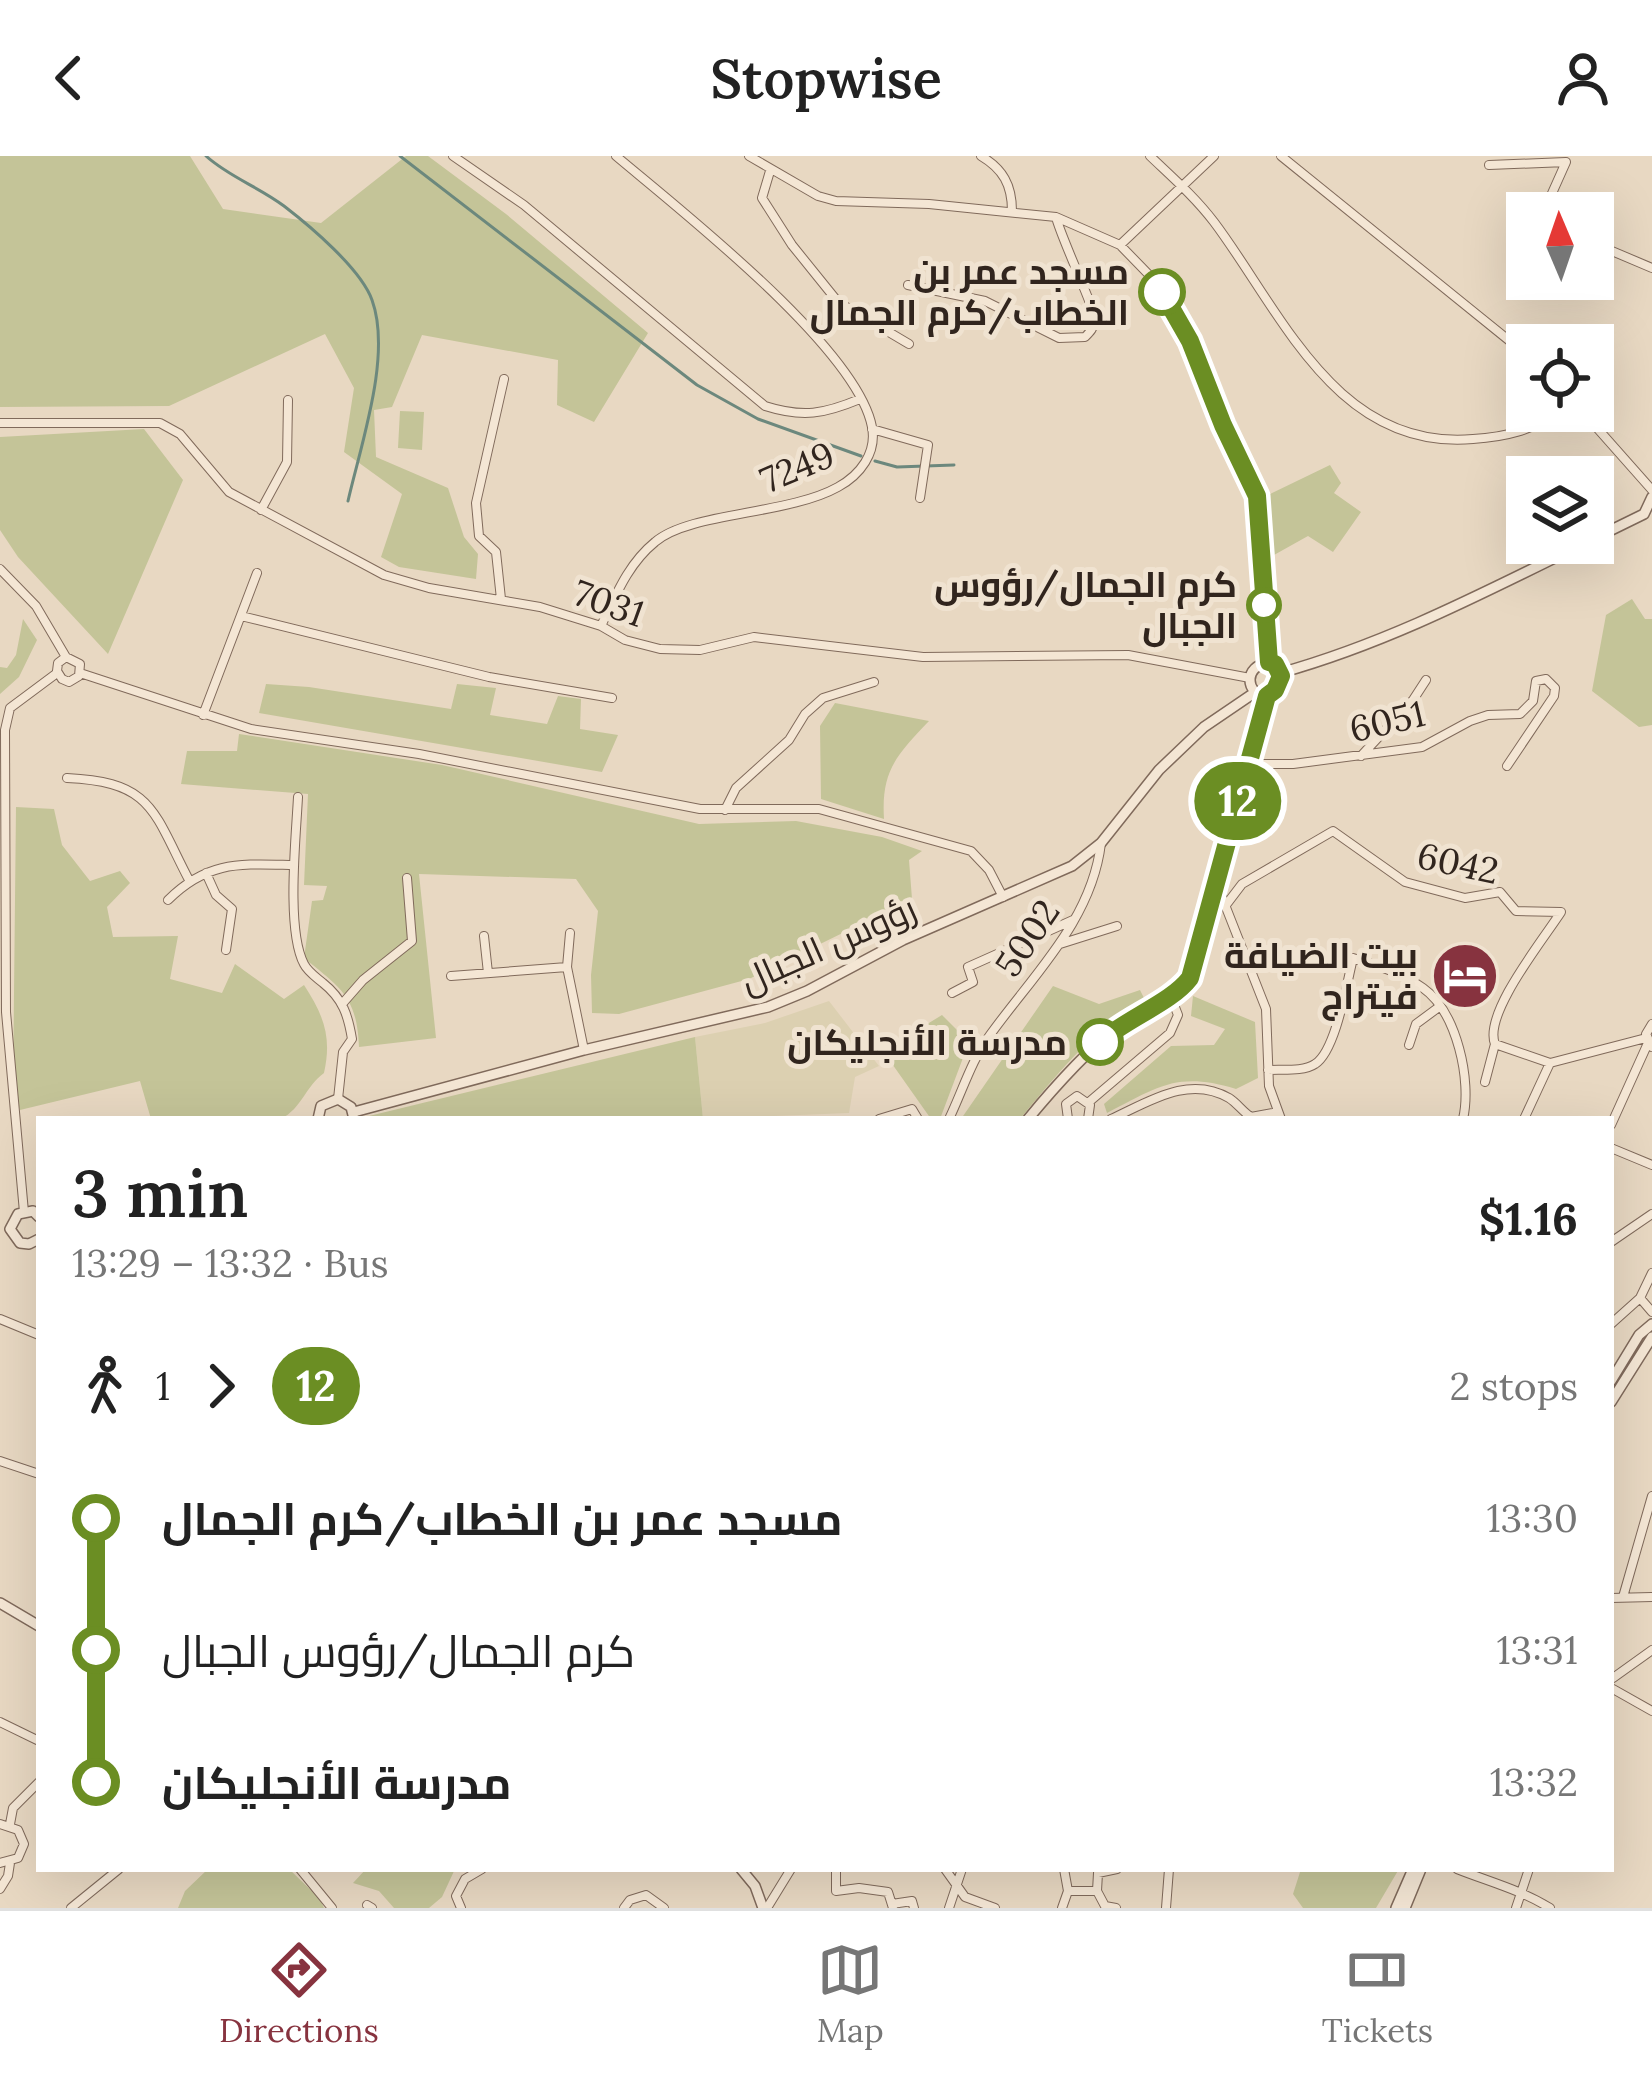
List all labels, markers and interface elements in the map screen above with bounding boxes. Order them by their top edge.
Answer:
text: Stopwise [710,44,942,113]
icon: back [36,45,102,111]
icon: person [1550,45,1616,111]
north arrow [1506,192,1614,300]
map controls [1506,192,1614,564]
place label: مسجد عمر بن الخطاب/كرم الجمال [810,248,1129,337]
marker: مسجد عمر بن الخطاب/كرم الجمال [1140,270,1184,314]
button: locate [1506,324,1614,432]
street label: 7249 [753,431,841,503]
button: layers [1506,456,1614,564]
place label: كرم الجمال/رؤوس الجبال [934,561,1237,648]
street label: 7031 [567,569,651,637]
marker: كرم الجمال/رؤوس الجبال [1248,589,1280,621]
street label: 6051 [1345,690,1429,752]
line badge: 12 [1184,762,1292,840]
text: 12 [1218,774,1258,828]
street label: 6042 [1413,832,1503,894]
street label: رؤوس الجبال [733,885,923,1003]
street label: 5002 [985,891,1069,985]
place label: بيت الضيافة فيتراج [1224,932,1418,1021]
hotel icon: بيت الضيافة فيتراج [1430,941,1500,1011]
place label: مدرسة الأنجليكان [787,1019,1067,1065]
marker: مدرسة الأنجليكان [1078,1020,1122,1064]
text: 3 min [72,1151,248,1235]
text: $1.16 [1479,1190,1578,1247]
text: 13:29 – 13:32 · Bus [72,1238,389,1288]
icon: walk [72,1353,138,1419]
icon: forward [188,1353,254,1419]
text: 12 [296,1359,336,1413]
text: 1 [156,1361,170,1411]
text: 2 stops [1449,1361,1578,1411]
text: مسجد عمر بن الخطاب/كرم الجمال [162,1490,842,1547]
text: 13:30 [1486,1493,1578,1543]
text: كرم الجمال/رؤوس الجبال [162,1622,635,1679]
text: 13:31 [1496,1625,1578,1675]
text: مدرسة الأنجليكان [162,1754,512,1811]
text: 13:32 [1490,1757,1578,1807]
tab: Directions [219,1937,379,2051]
tab: Map [817,1937,884,2051]
tab: Tickets [1322,1937,1433,2051]

